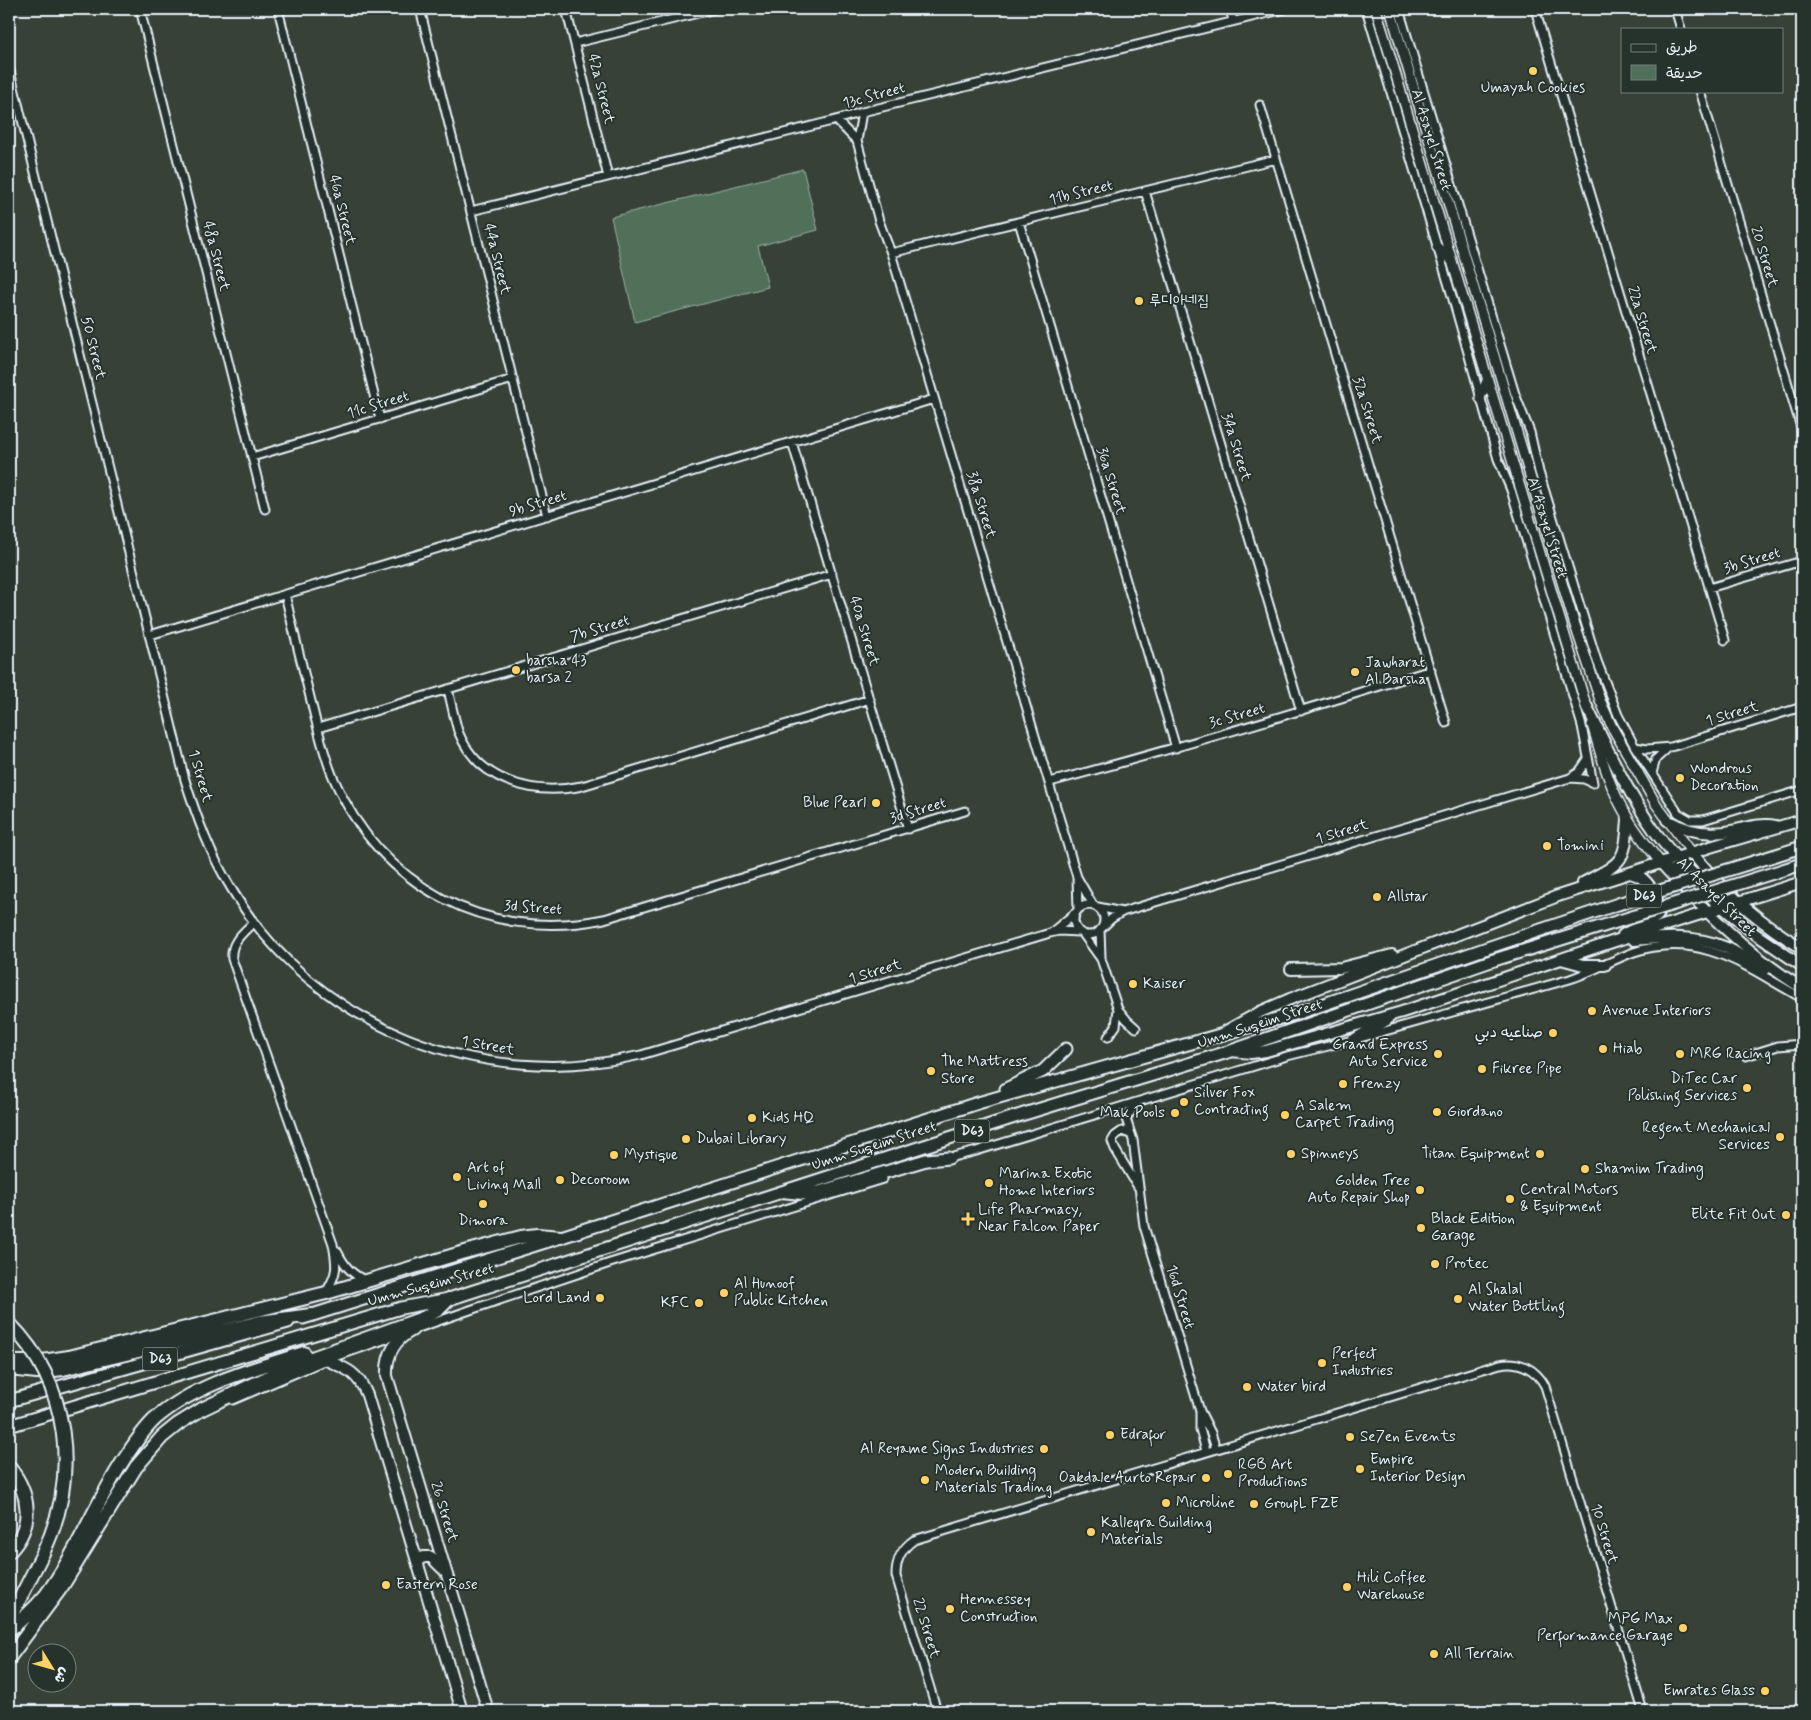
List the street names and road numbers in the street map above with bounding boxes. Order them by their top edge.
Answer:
street label: 42a Street [583,52,619,126]
street label: 13c Street [841,78,908,114]
street label: Al Asayel Street [1406,87,1456,194]
street label: 46a Street [324,173,360,247]
street label: 11b Street [1047,175,1115,211]
street label: 48a Street [198,219,234,293]
street label: 44a Street [479,221,516,297]
street label: 20 Street [1745,224,1783,290]
street label: 22a Street [1622,284,1662,357]
street label: 50 Street [75,314,111,382]
street label: 32a Street [1347,374,1387,446]
street label: 11c Street [345,386,412,424]
street label: 34a Street [1216,410,1256,484]
street label: 36a Street [1091,445,1131,517]
street label: 38a Street [961,469,1001,541]
street label: Al Asayel Street [1522,475,1572,582]
street label: 9b Street [507,486,570,522]
street label: 3b Street [1721,543,1783,579]
street label: 40a Street [844,594,884,669]
street label: 7b Street [568,610,632,647]
street label: 1 Street [1703,697,1761,731]
street label: 3c Street [1207,698,1268,734]
street label: 1 Street [183,747,217,805]
street label: 3d Street [887,793,949,829]
street label: 1 Street [1313,815,1371,849]
street label: Al Asayel Street [1672,853,1761,942]
road number: D63 [1626,884,1662,908]
street label: 3d Street [503,896,563,920]
street label: 1 Street [846,955,904,989]
street label: Umm Suqeim Street [1195,994,1325,1054]
street label: 1 Street [460,1031,516,1061]
street label: Umm Suqeim Street [809,1116,939,1176]
road number: D63 [954,1120,990,1142]
street label: Umm Suqeim Street [366,1258,497,1311]
street label: 16d Street [1161,1262,1199,1332]
road number: D63 [142,1348,178,1370]
street label: 26 Street [425,1479,463,1545]
street label: 10 Street [1585,1501,1623,1567]
street label: 22 Street [907,1595,945,1661]

